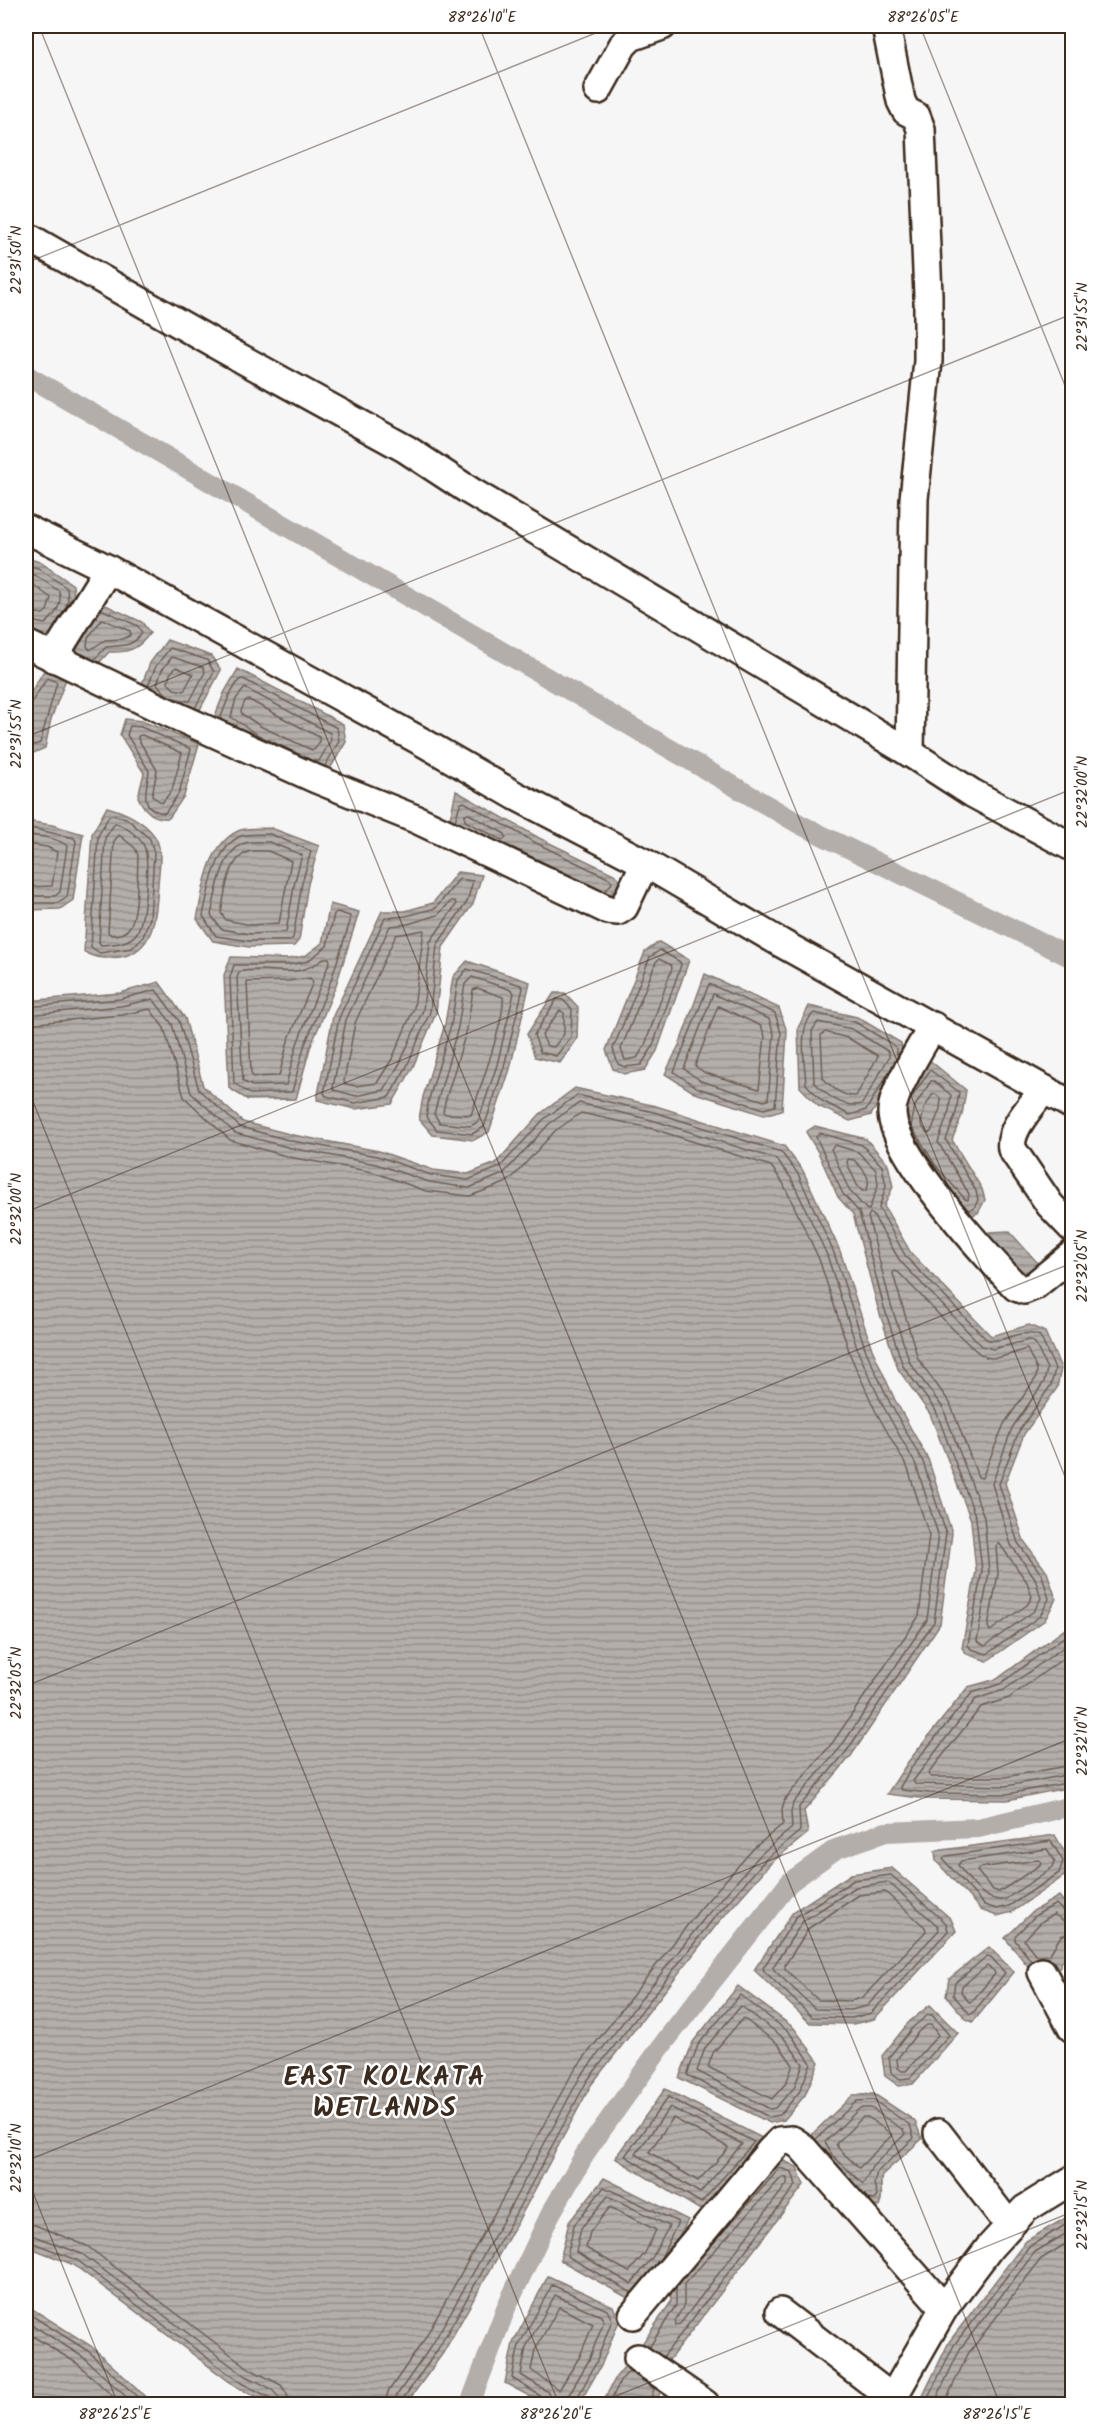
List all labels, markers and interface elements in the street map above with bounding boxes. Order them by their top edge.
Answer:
text: 88°26'10"E [448,6,517,30]
text: 88°26'05"E [887,6,960,30]
text: 22°31'50"N [5,226,29,294]
text: 22°31'55"N [1071,282,1095,352]
text: 22°31'55"N [5,699,29,769]
text: 22°32'00"N [1071,756,1095,828]
text: 22°32'00"N [5,1173,29,1245]
text: 22°32'05"N [1071,1230,1095,1302]
text: 22°32'05"N [5,1647,29,1719]
text: 22°32'10"N [1071,1706,1095,1776]
district label: EAST KOLKATA WETLANDS [284,2056,486,2130]
text: 22°32'10"N [5,2123,29,2193]
text: 22°32'15"N [1071,2180,1095,2250]
text: 88°26'25"E [79,2403,153,2427]
text: 88°26'20"E [520,2403,593,2427]
text: 88°26'15"E [963,2403,1033,2427]

